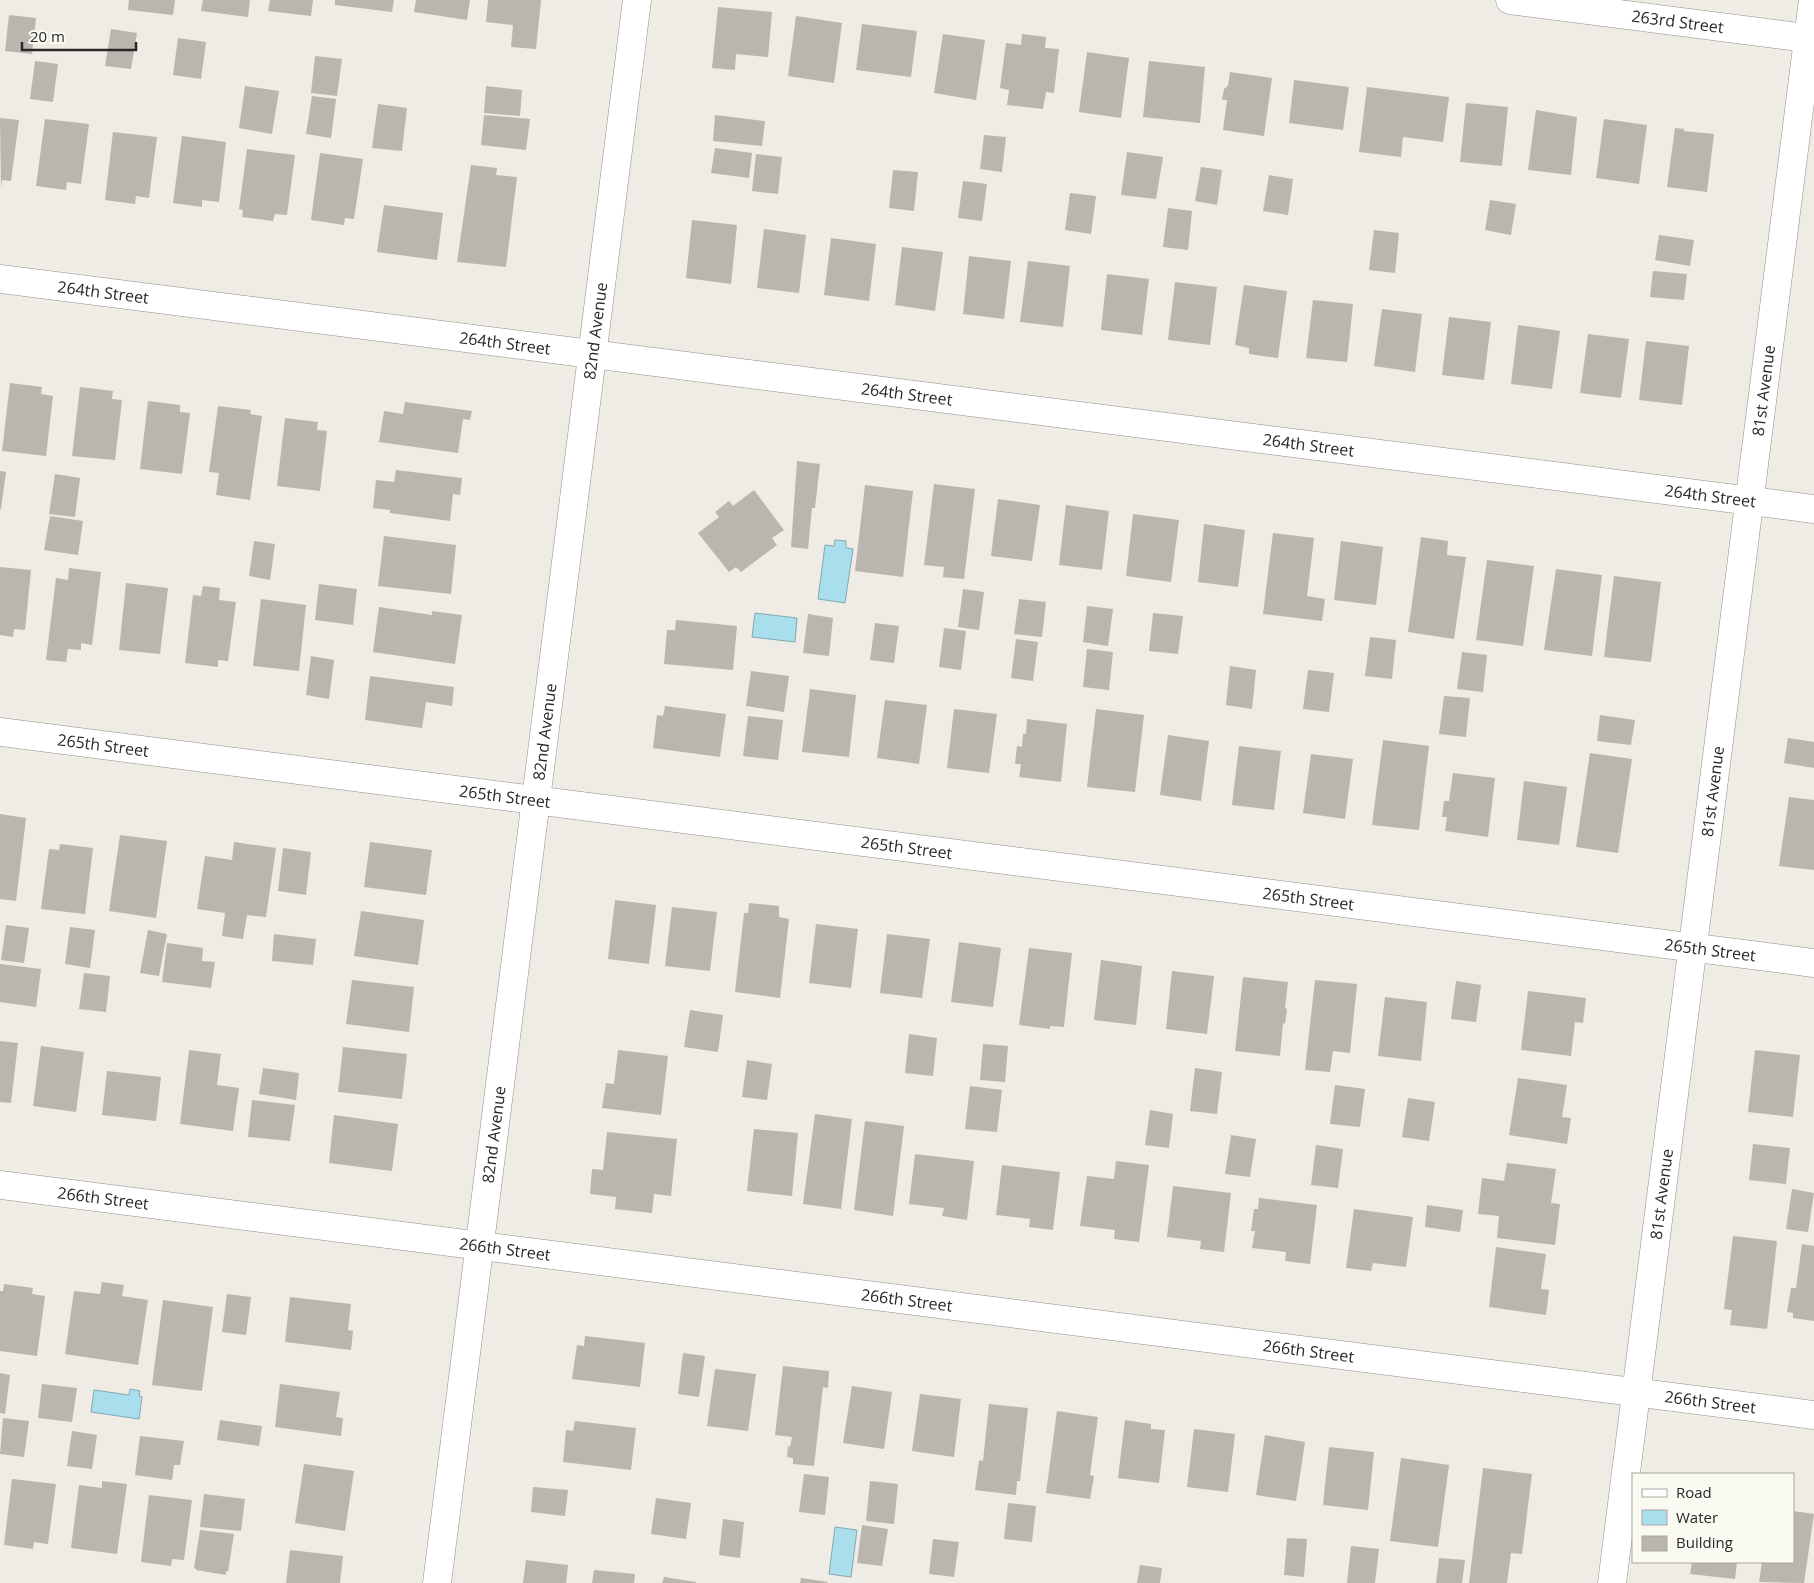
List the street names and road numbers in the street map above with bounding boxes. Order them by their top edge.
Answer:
street label: 263rd Street [1630,5,1725,38]
street label: 264th Street [56,275,150,309]
street label: 82nd Avenue [578,281,612,381]
street label: 264th Street [458,326,552,360]
street label: 81st Avenue [1747,344,1780,437]
street label: 264th Street [860,377,954,411]
street label: 264th Street [1262,428,1356,462]
street label: 264th Street [1663,479,1758,513]
street label: 82nd Avenue [528,682,562,782]
street label: 265th Street [56,728,150,762]
street label: 81st Avenue [1696,745,1729,838]
street label: 265th Street [458,780,552,813]
street label: 265th Street [860,831,954,864]
street label: 265th Street [1261,882,1356,915]
street label: 265th Street [1663,933,1757,967]
street label: 82nd Avenue [477,1085,511,1184]
street label: 81st Avenue [1645,1147,1678,1241]
street label: 266th Street [56,1181,150,1215]
street label: 266th Street [458,1232,552,1266]
street label: 266th Street [860,1283,954,1317]
street label: 266th Street [1262,1334,1356,1368]
street label: 266th Street [1663,1385,1758,1419]

